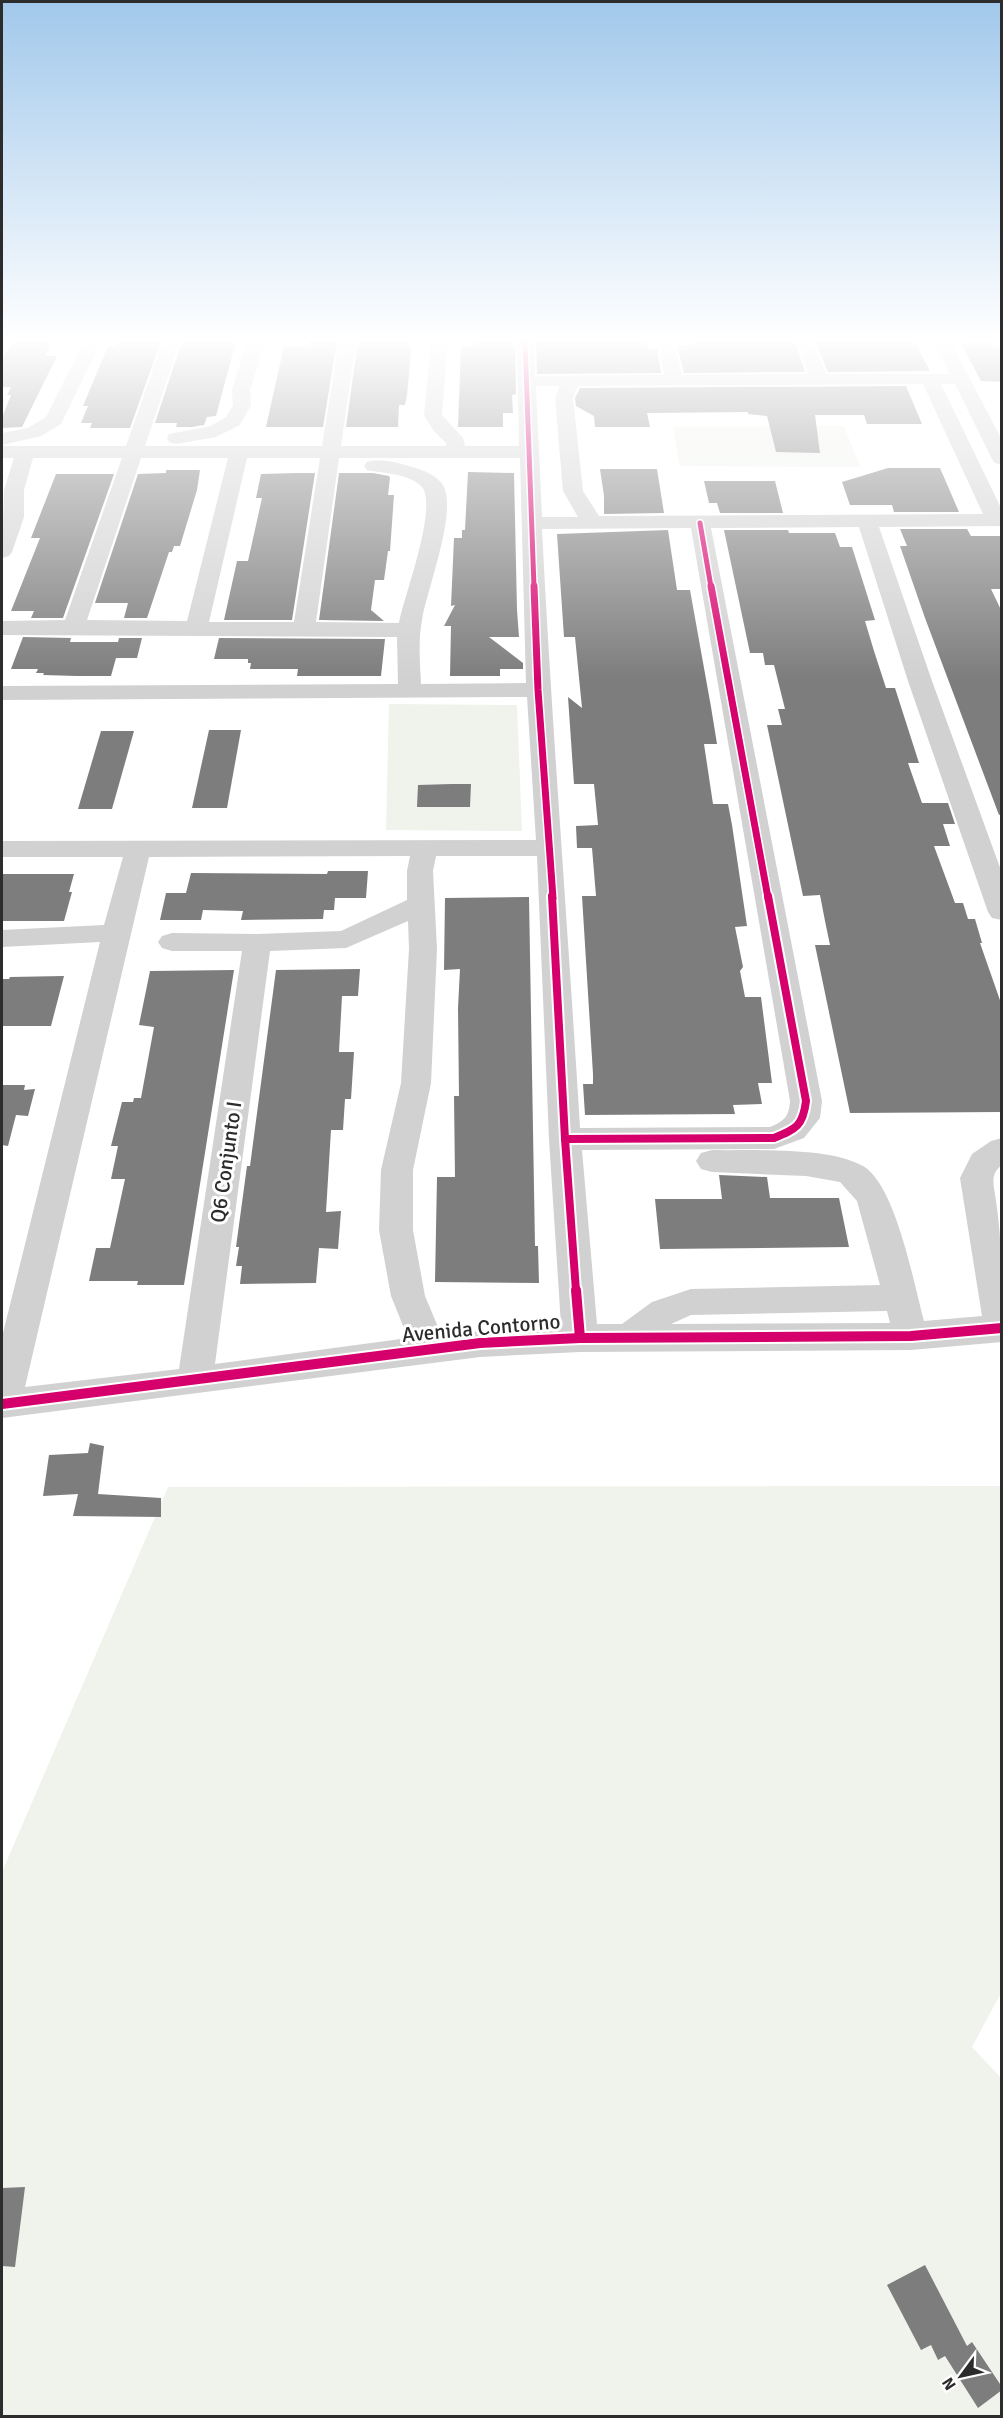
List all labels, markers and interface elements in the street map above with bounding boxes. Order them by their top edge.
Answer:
street label: Q6 Conjunto I [205,1100,247,1224]
street label: Avenida Contorno [401,1308,561,1348]
north arrow [931,2346,991,2406]
text: N [938,2374,961,2394]

